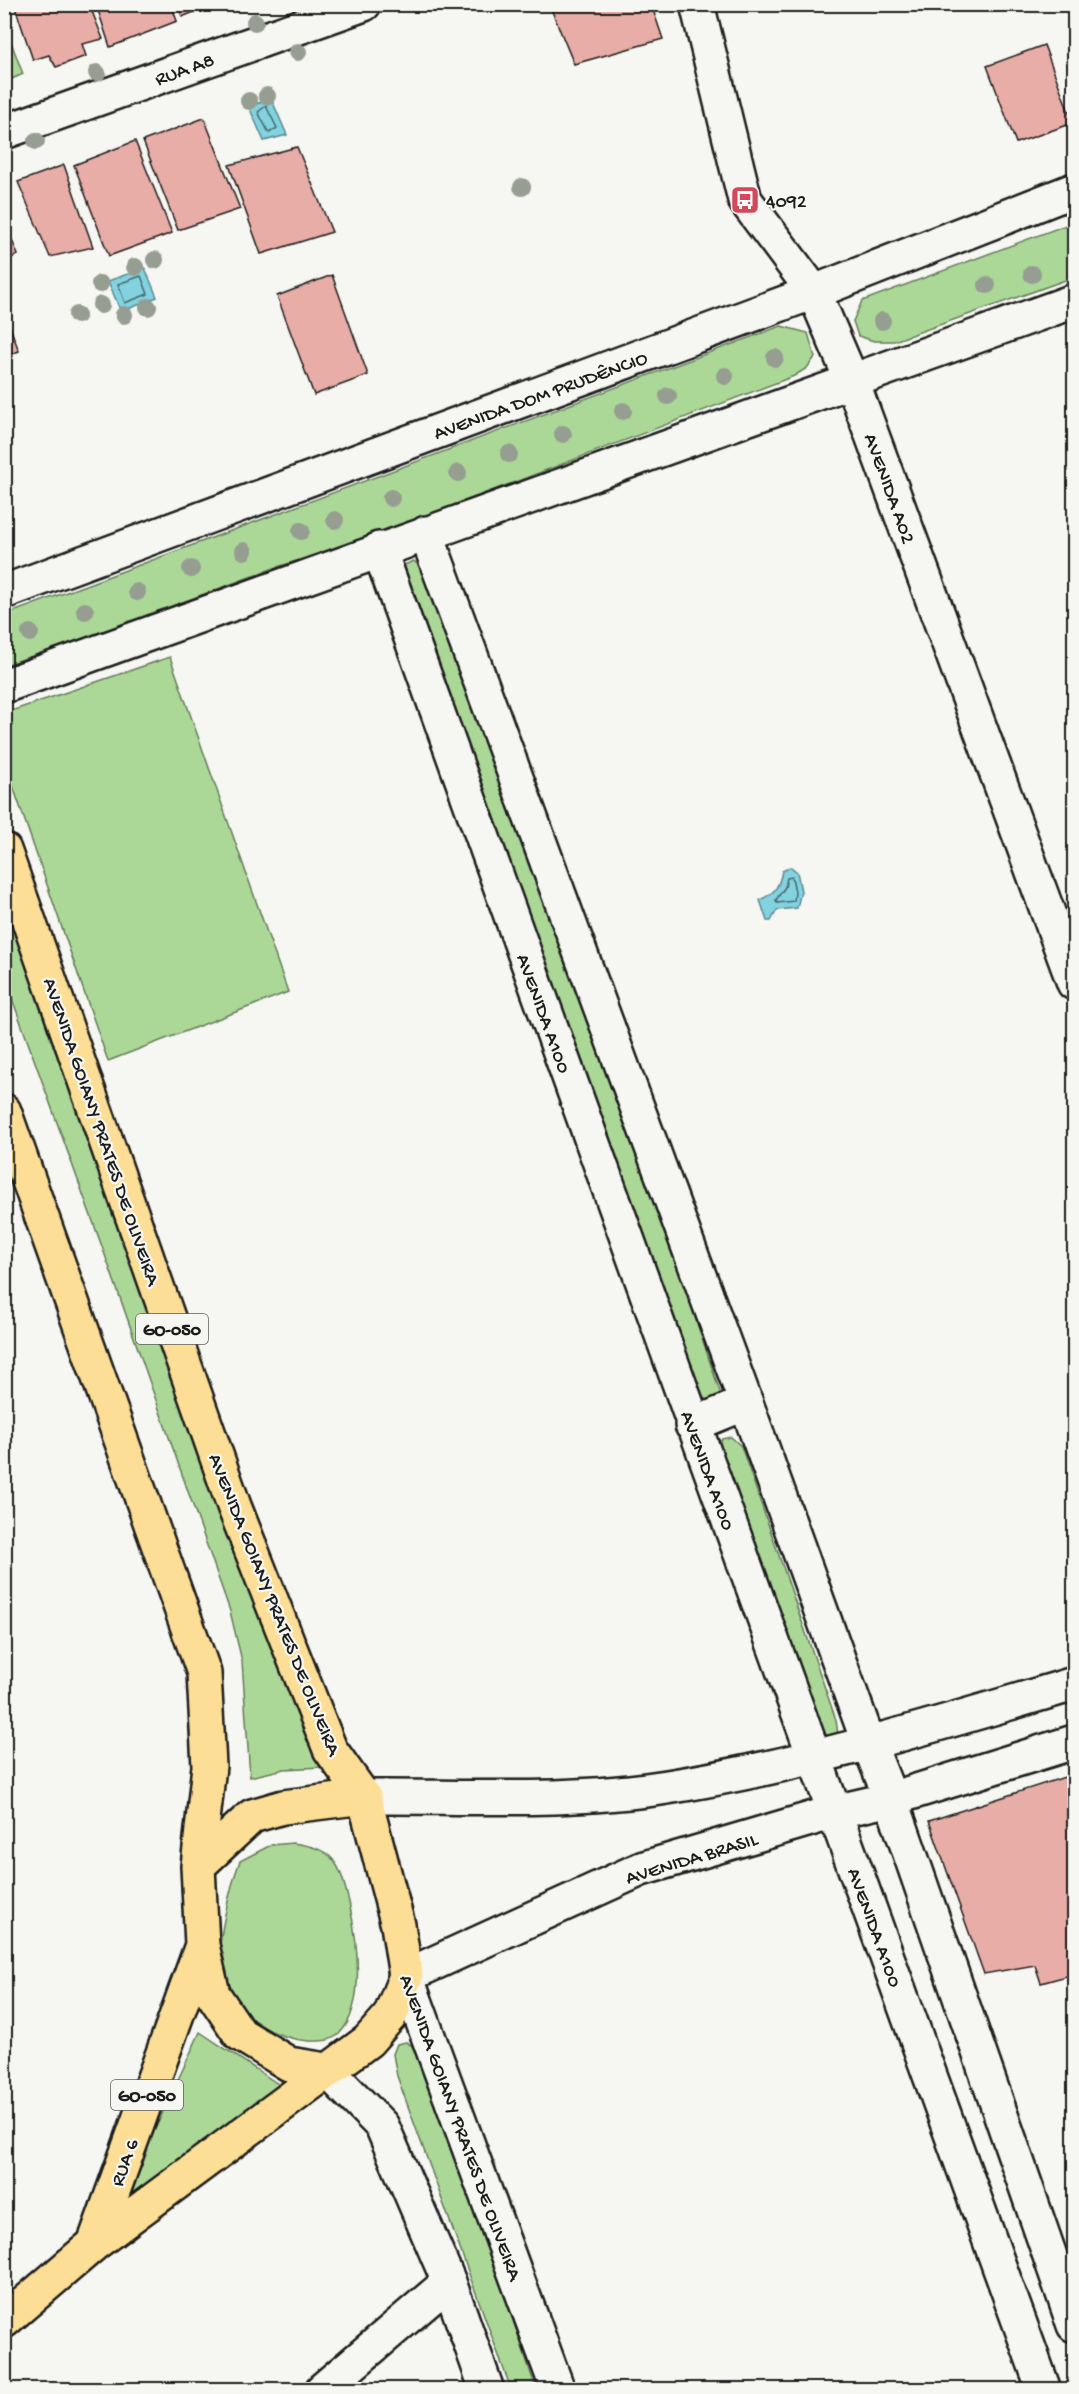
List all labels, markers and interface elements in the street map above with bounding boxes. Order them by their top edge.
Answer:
street label: RUA A8 [152,50,218,93]
bus stop icon: 4092 [729,184,761,216]
place label: 4092 [766,192,807,215]
street label: AVENIDA DOM PRUDÊNCIO [431,347,651,447]
street label: AVENIDA A02 [857,431,918,548]
street label: AVENIDA A100 [509,951,574,1077]
street label: AVENIDA GOIANY PRATES DE OLIVEIRA [36,975,164,1290]
road number: GO-050 [136,1314,208,1344]
street label: AVENIDA A100 [673,1408,738,1534]
street label: AVENIDA GOIANY PRATES DE OLIVEIRA [201,1451,344,1761]
street label: AVENIDA BRASIL [623,1829,761,1891]
street label: AVENIDA A100 [840,1865,905,1991]
street label: AVENIDA GOIANY PRATES DE OLIVEIRA [393,1972,525,2285]
road number: GO-050 [111,2080,183,2110]
street label: RUA 6 [107,2136,146,2190]

